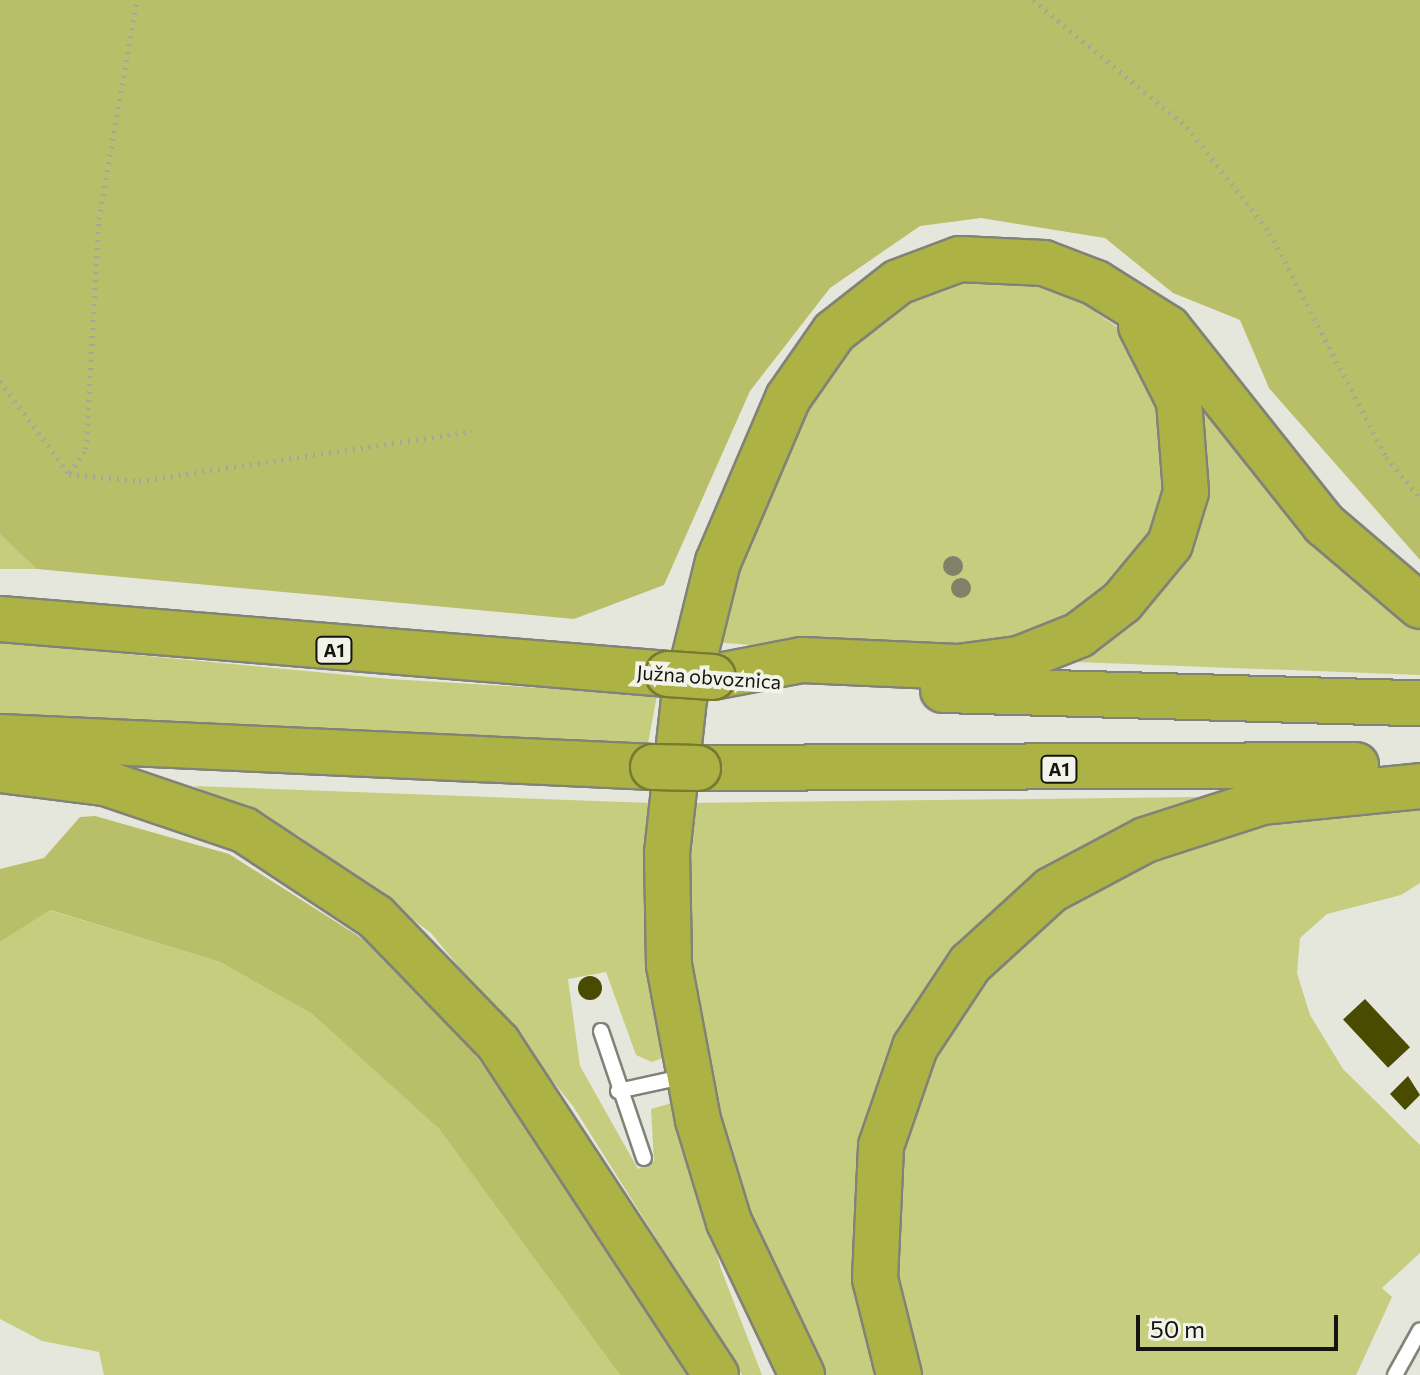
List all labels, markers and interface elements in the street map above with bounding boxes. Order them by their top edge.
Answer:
road number: A1 [314,636,354,664]
street label: Južna obvoznica [636,660,782,694]
road number: A1 [1039,755,1079,783]
scale bar [1140,1299,1342,1349]
text: 50 m [1150,1314,1205,1343]

